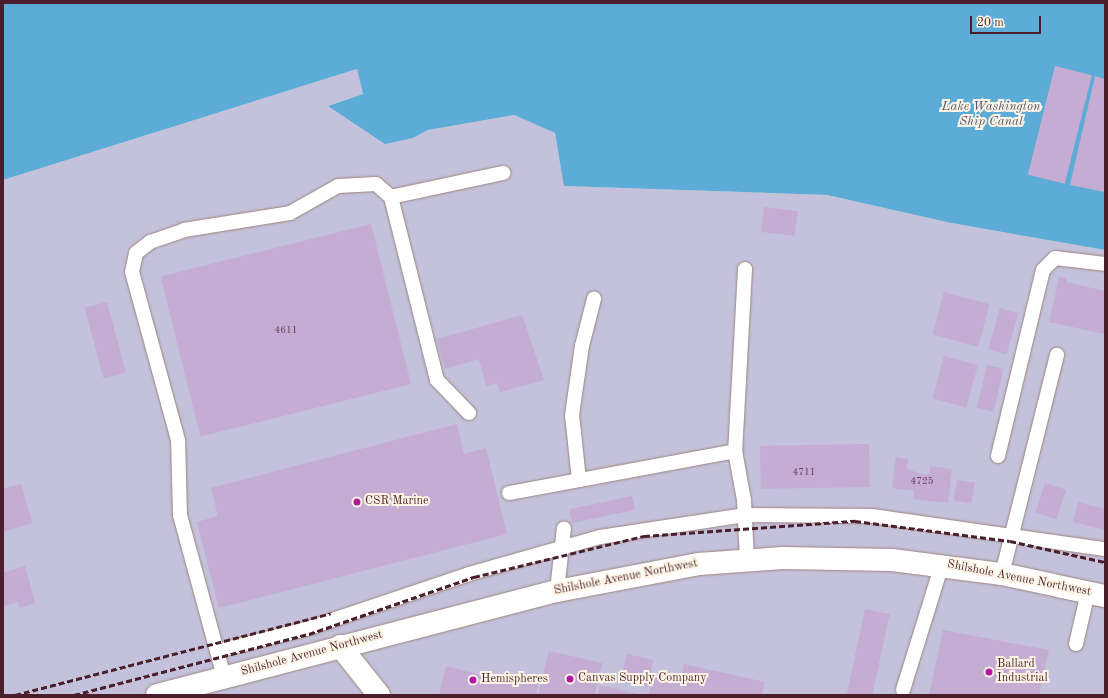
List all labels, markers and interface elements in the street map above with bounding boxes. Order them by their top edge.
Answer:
scale bar [972,8,1043,34]
text: 20 m [977,17,1004,29]
water label: Lake Washington Ship Canal [942,100,1040,131]
house number: 4611 [274,325,298,337]
house number: 4711 [792,467,816,479]
house number: 4725 [910,476,934,488]
place label: CSR Marine [365,495,429,509]
marker: CSR Marine [352,497,362,507]
street label: Shilshole Avenue Northwest [553,557,699,599]
street label: Shilshole Avenue Northwest [946,558,1092,600]
street label: Shilshole Avenue Northwest [240,628,384,680]
place label: Ballard Industrial [997,658,1048,686]
marker: Ballard Industrial [984,667,994,677]
place label: Canvas Supply Company [578,672,707,686]
place label: Hemispheres [481,673,548,687]
marker: Canvas Supply Company [565,674,575,684]
marker: Hemispheres [468,675,478,685]

